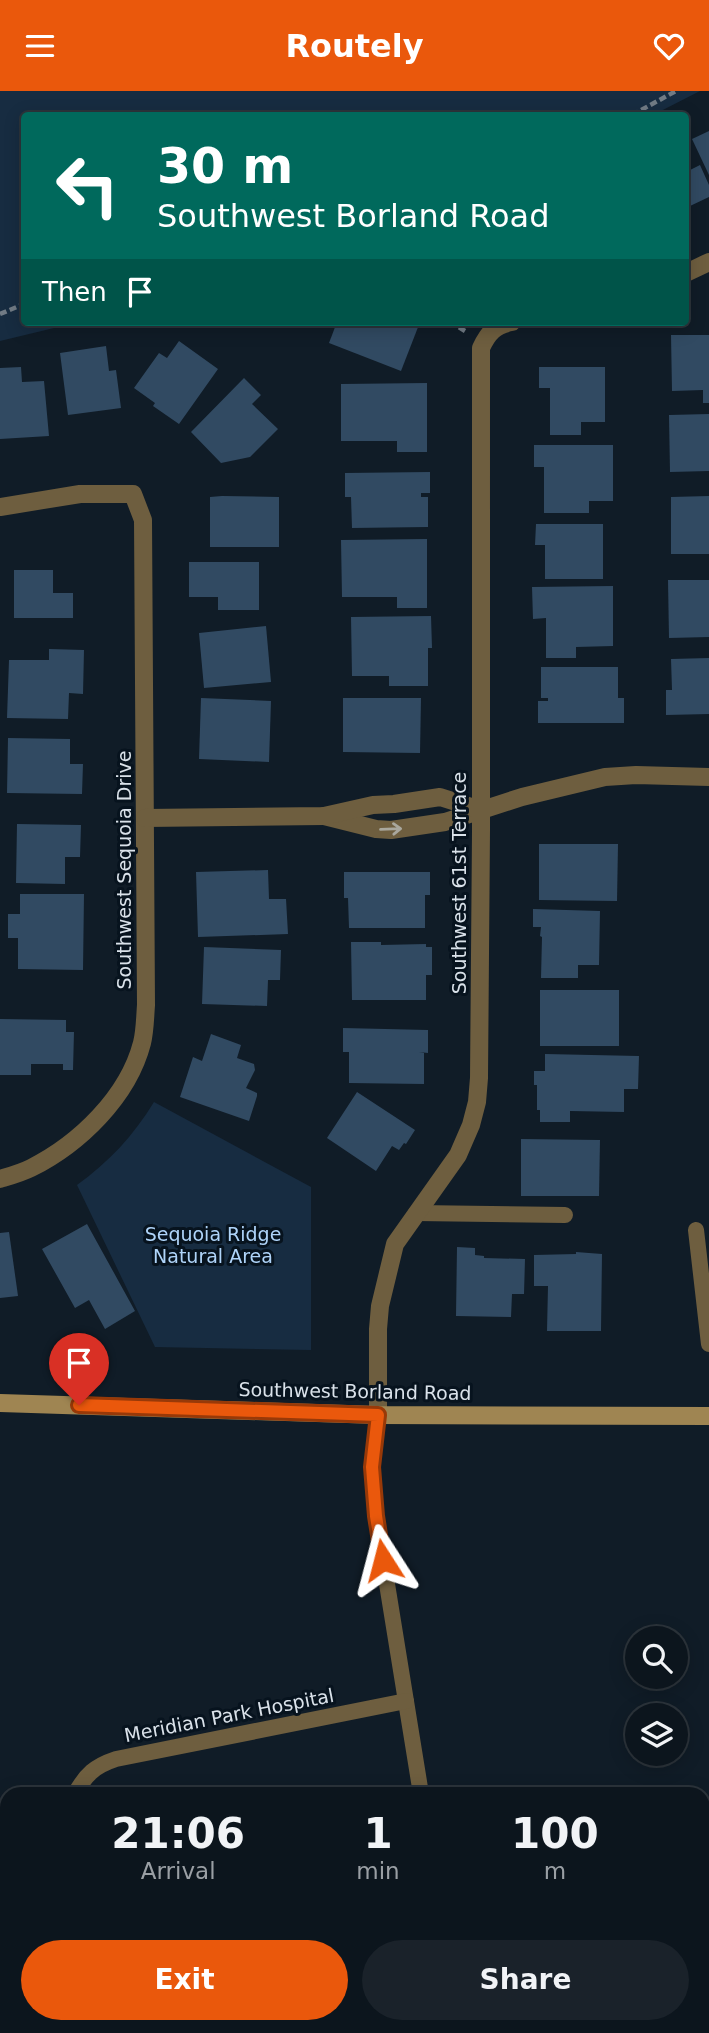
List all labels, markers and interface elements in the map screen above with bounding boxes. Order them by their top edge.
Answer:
icon: menu [21,27,59,65]
text: Routely [285,27,424,65]
icon: heart [650,27,688,65]
text: 30 m [157,138,293,195]
icon: left [42,140,133,231]
text: Southwest Borland Road [157,197,550,235]
icon: arrive [121,273,159,311]
text: Then [42,277,107,307]
street label: Southwest Sequoia Drive [113,751,135,989]
street label: Southwest 61st Terrace [448,772,470,994]
one-way arrow [379,822,402,836]
park label: Sequoia Ridge Natural Area [145,1223,281,1267]
pin [49,1333,109,1405]
icon: arrive [60,1344,98,1382]
street label: Southwest Borland Road [238,1378,472,1404]
position arrow [346,1523,420,1597]
map controls [625,1626,688,1766]
button: search [625,1626,688,1689]
street label: Meridian Park Hospital [122,1684,336,1746]
button: layers [625,1703,688,1766]
text: 21:06 [111,1809,245,1858]
text: 1 [363,1809,393,1858]
text: 100 [511,1809,599,1858]
text: Arrival [141,1858,216,1884]
text: min [356,1858,400,1884]
text: m [544,1858,566,1884]
button: Exit [21,1940,348,2020]
button: Share [362,1940,689,2020]

